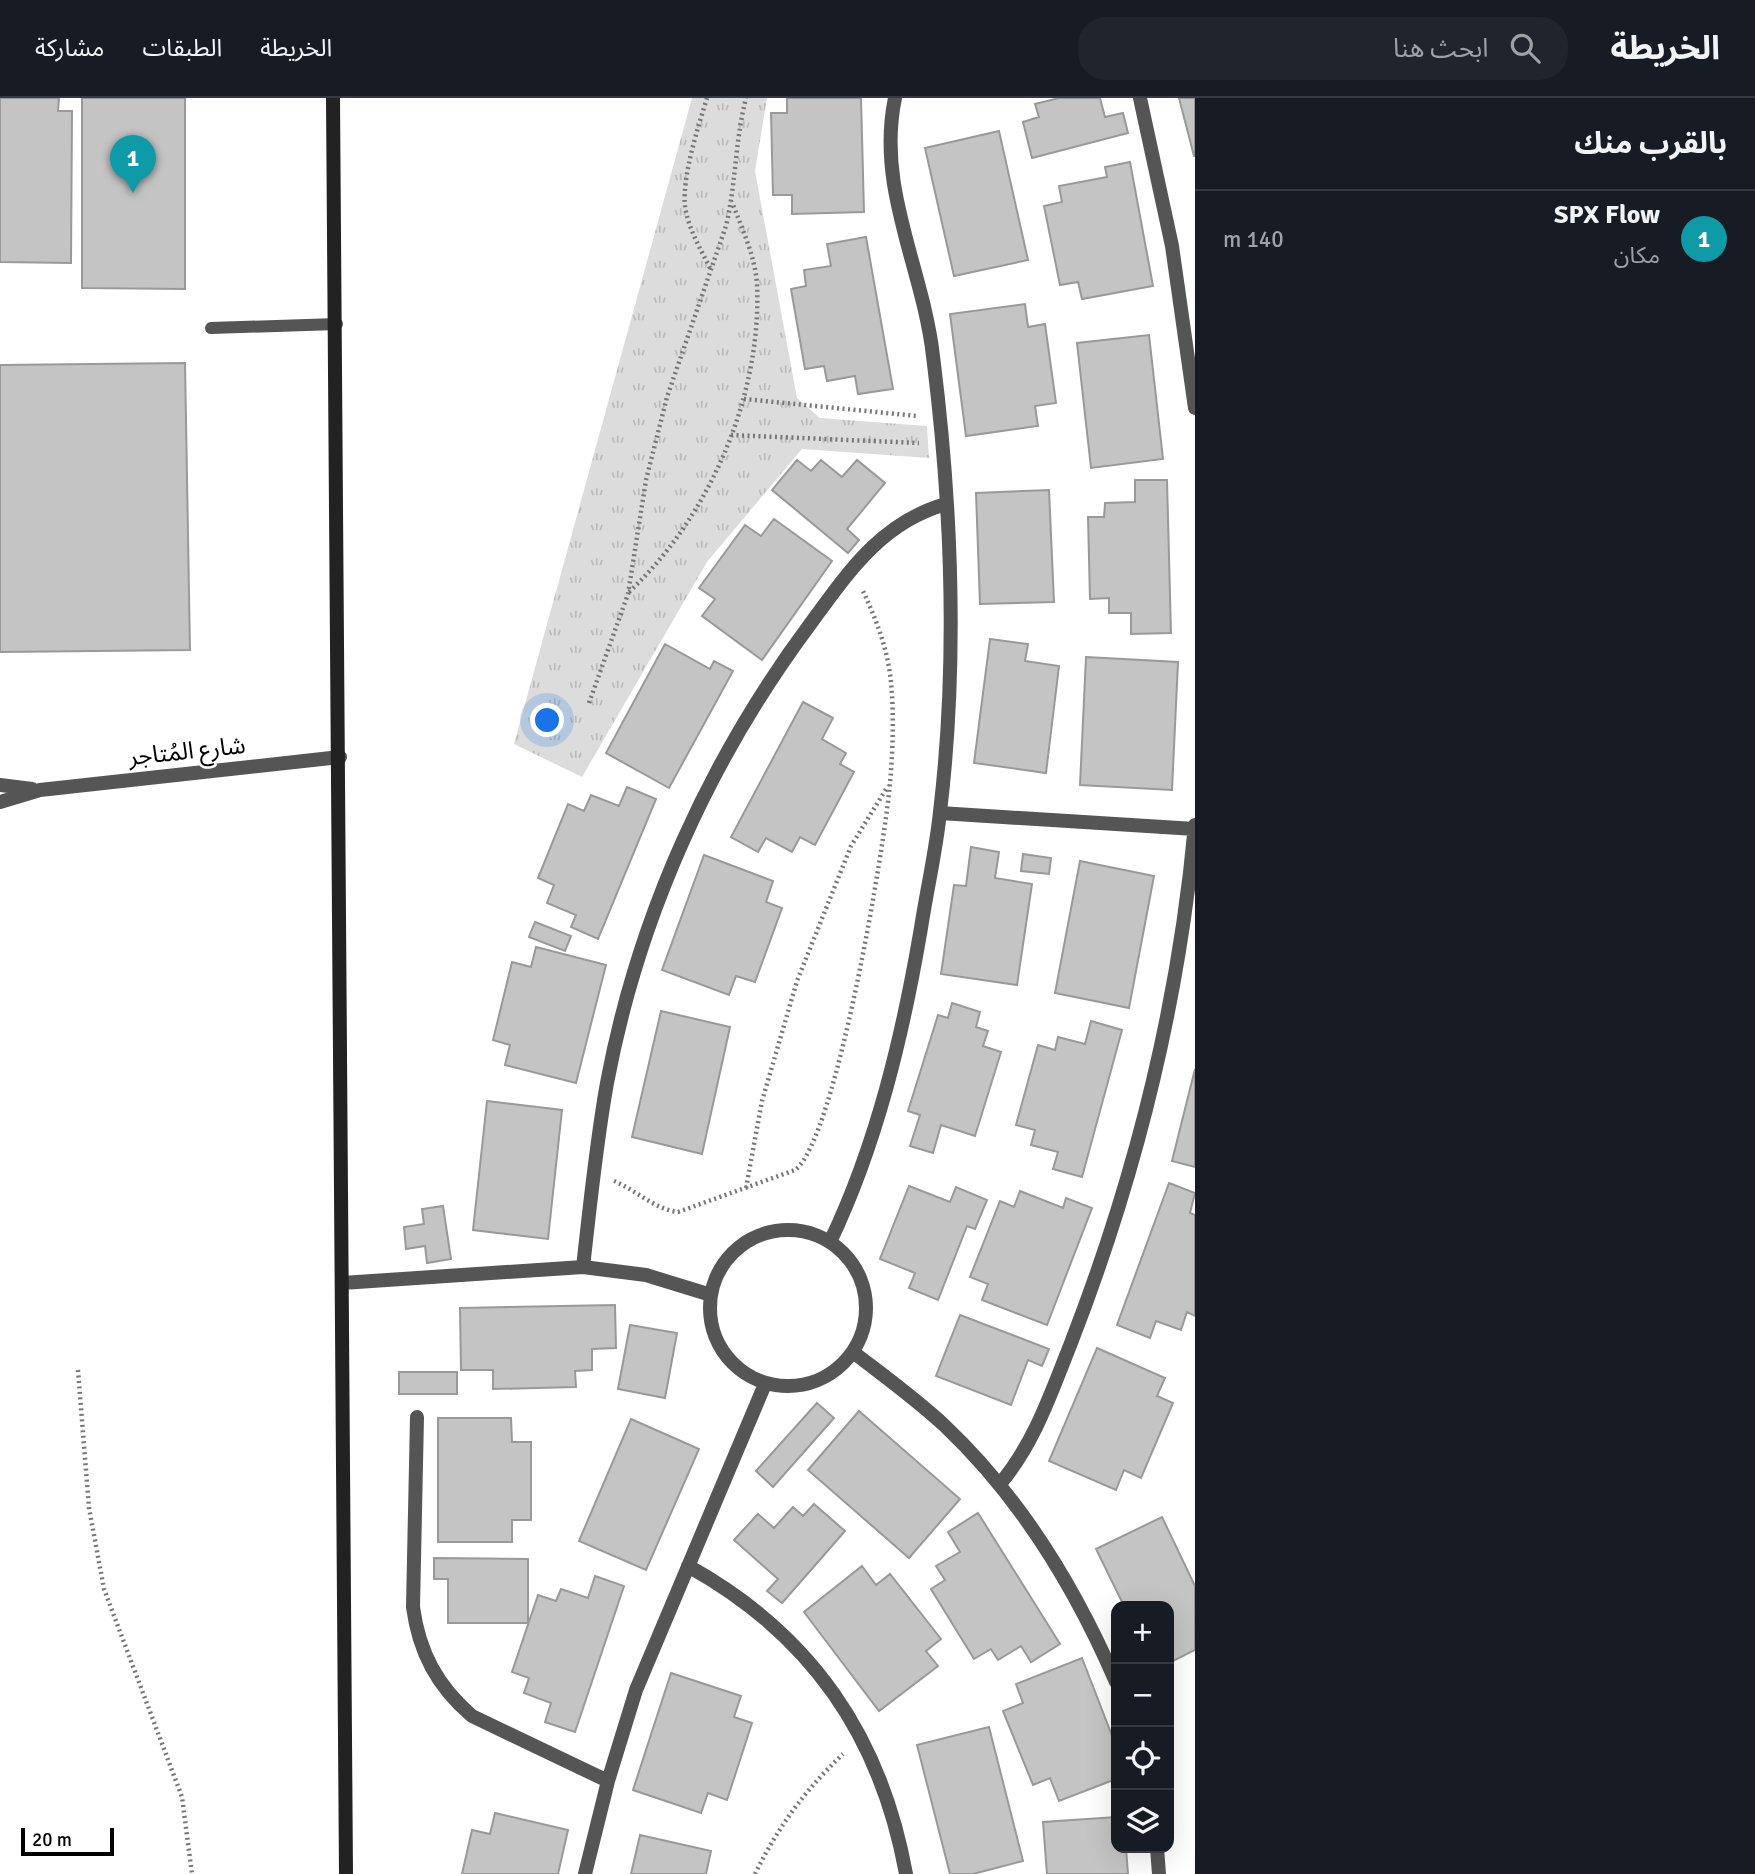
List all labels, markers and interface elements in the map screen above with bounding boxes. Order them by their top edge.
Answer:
search box [1078,17,1568,80]
text: الخريطة [1610,28,1720,69]
icon: search [1506,29,1544,67]
text: مشاركة [35,33,104,63]
text: الطبقات [142,33,222,63]
text: الخريطة [260,33,332,63]
text: ابحث هنا [1393,33,1488,65]
text: بالقرب منك [1574,125,1727,162]
pin: 1 [110,135,156,193]
text: SPX Flow [1554,199,1660,231]
text: 140 m [1223,225,1284,254]
text: 1 [1698,225,1710,254]
text: مكان [1614,241,1660,270]
your location [530,703,564,737]
street label: شارع المُتاجر [126,730,247,774]
map controls [1111,1601,1174,1853]
button: + [1111,1601,1174,1664]
button: − [1111,1664,1174,1727]
button: locate [1111,1727,1174,1790]
button: layers [1111,1790,1174,1853]
scale bar [21,1825,114,1857]
text: 20 m [32,1828,72,1852]

